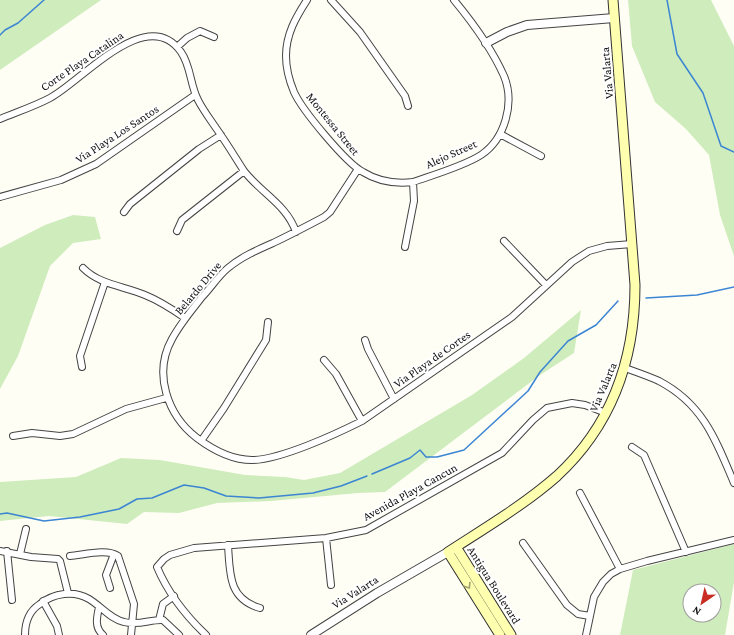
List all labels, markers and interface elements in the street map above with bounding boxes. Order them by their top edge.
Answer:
street label: Corte Playa Catalina [38,28,126,94]
street label: Via Valarta [598,46,616,99]
street label: Montessa Street [303,90,363,159]
street label: Via Playa Los Santos [73,102,162,166]
street label: Alejo Street [423,136,480,171]
street label: Belardo Drive [172,259,224,317]
street label: Via Playa de Cortes [391,327,473,391]
street label: Via Valarta [586,360,620,414]
street label: Avenida Playa Cancun [360,460,460,524]
street label: Antigua Boulevard [464,544,524,627]
street label: Via Valarta [329,572,381,612]
one-way arrow [464,582,471,589]
north arrow [682,583,722,623]
text: N [690,604,703,618]

